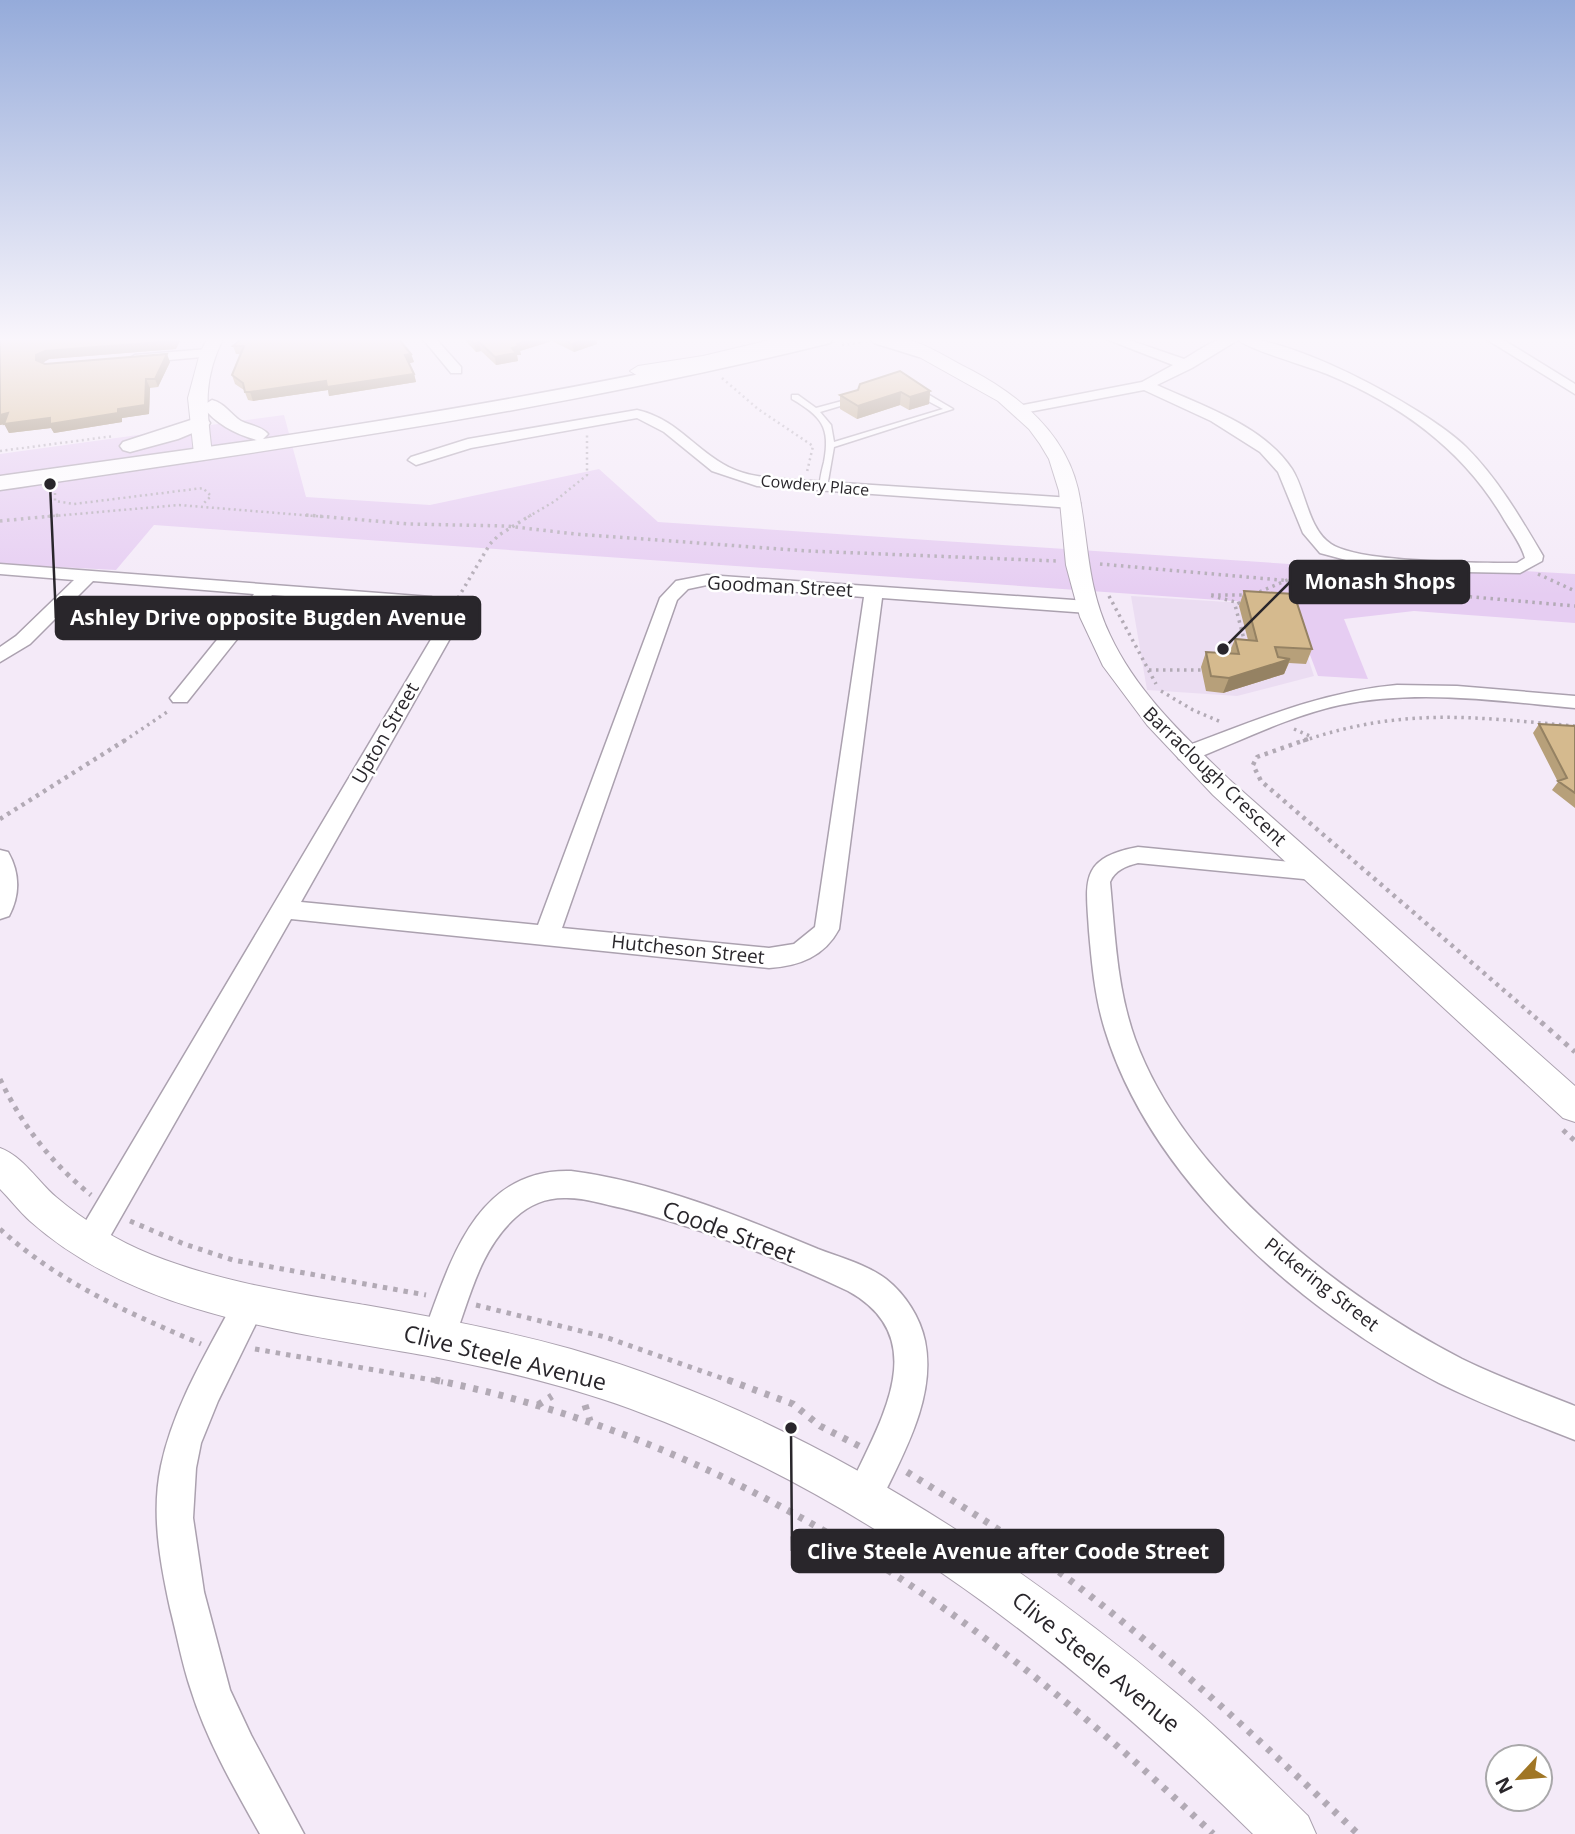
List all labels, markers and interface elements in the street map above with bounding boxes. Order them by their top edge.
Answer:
street label: Cowdery Place [760,469,870,501]
callout: Monash Shops [1290,561,1469,603]
text: Monash Shops [1304,567,1456,595]
street label: Goodman Street [706,569,854,603]
callout: Ashley Drive opposite Bugden Avenue [56,597,480,639]
text: Ashley Drive opposite Bugden Avenue [70,603,466,631]
street label: Upton Street [345,677,425,789]
street label: Barraclough Crescent [1137,700,1293,852]
street label: Hutcheson Street [610,928,766,970]
street label: Coode Street [658,1192,800,1270]
street label: Pickering Street [1259,1231,1385,1337]
street label: Clive Steele Avenue [401,1316,610,1398]
callout: Clive Steele Avenue after Coode Street [792,1530,1223,1572]
text: Clive Steele Avenue after Coode Street [807,1537,1209,1565]
street label: Clive Steele Avenue [1006,1583,1187,1739]
north arrow [1484,1743,1554,1813]
text: N [1489,1773,1519,1798]

